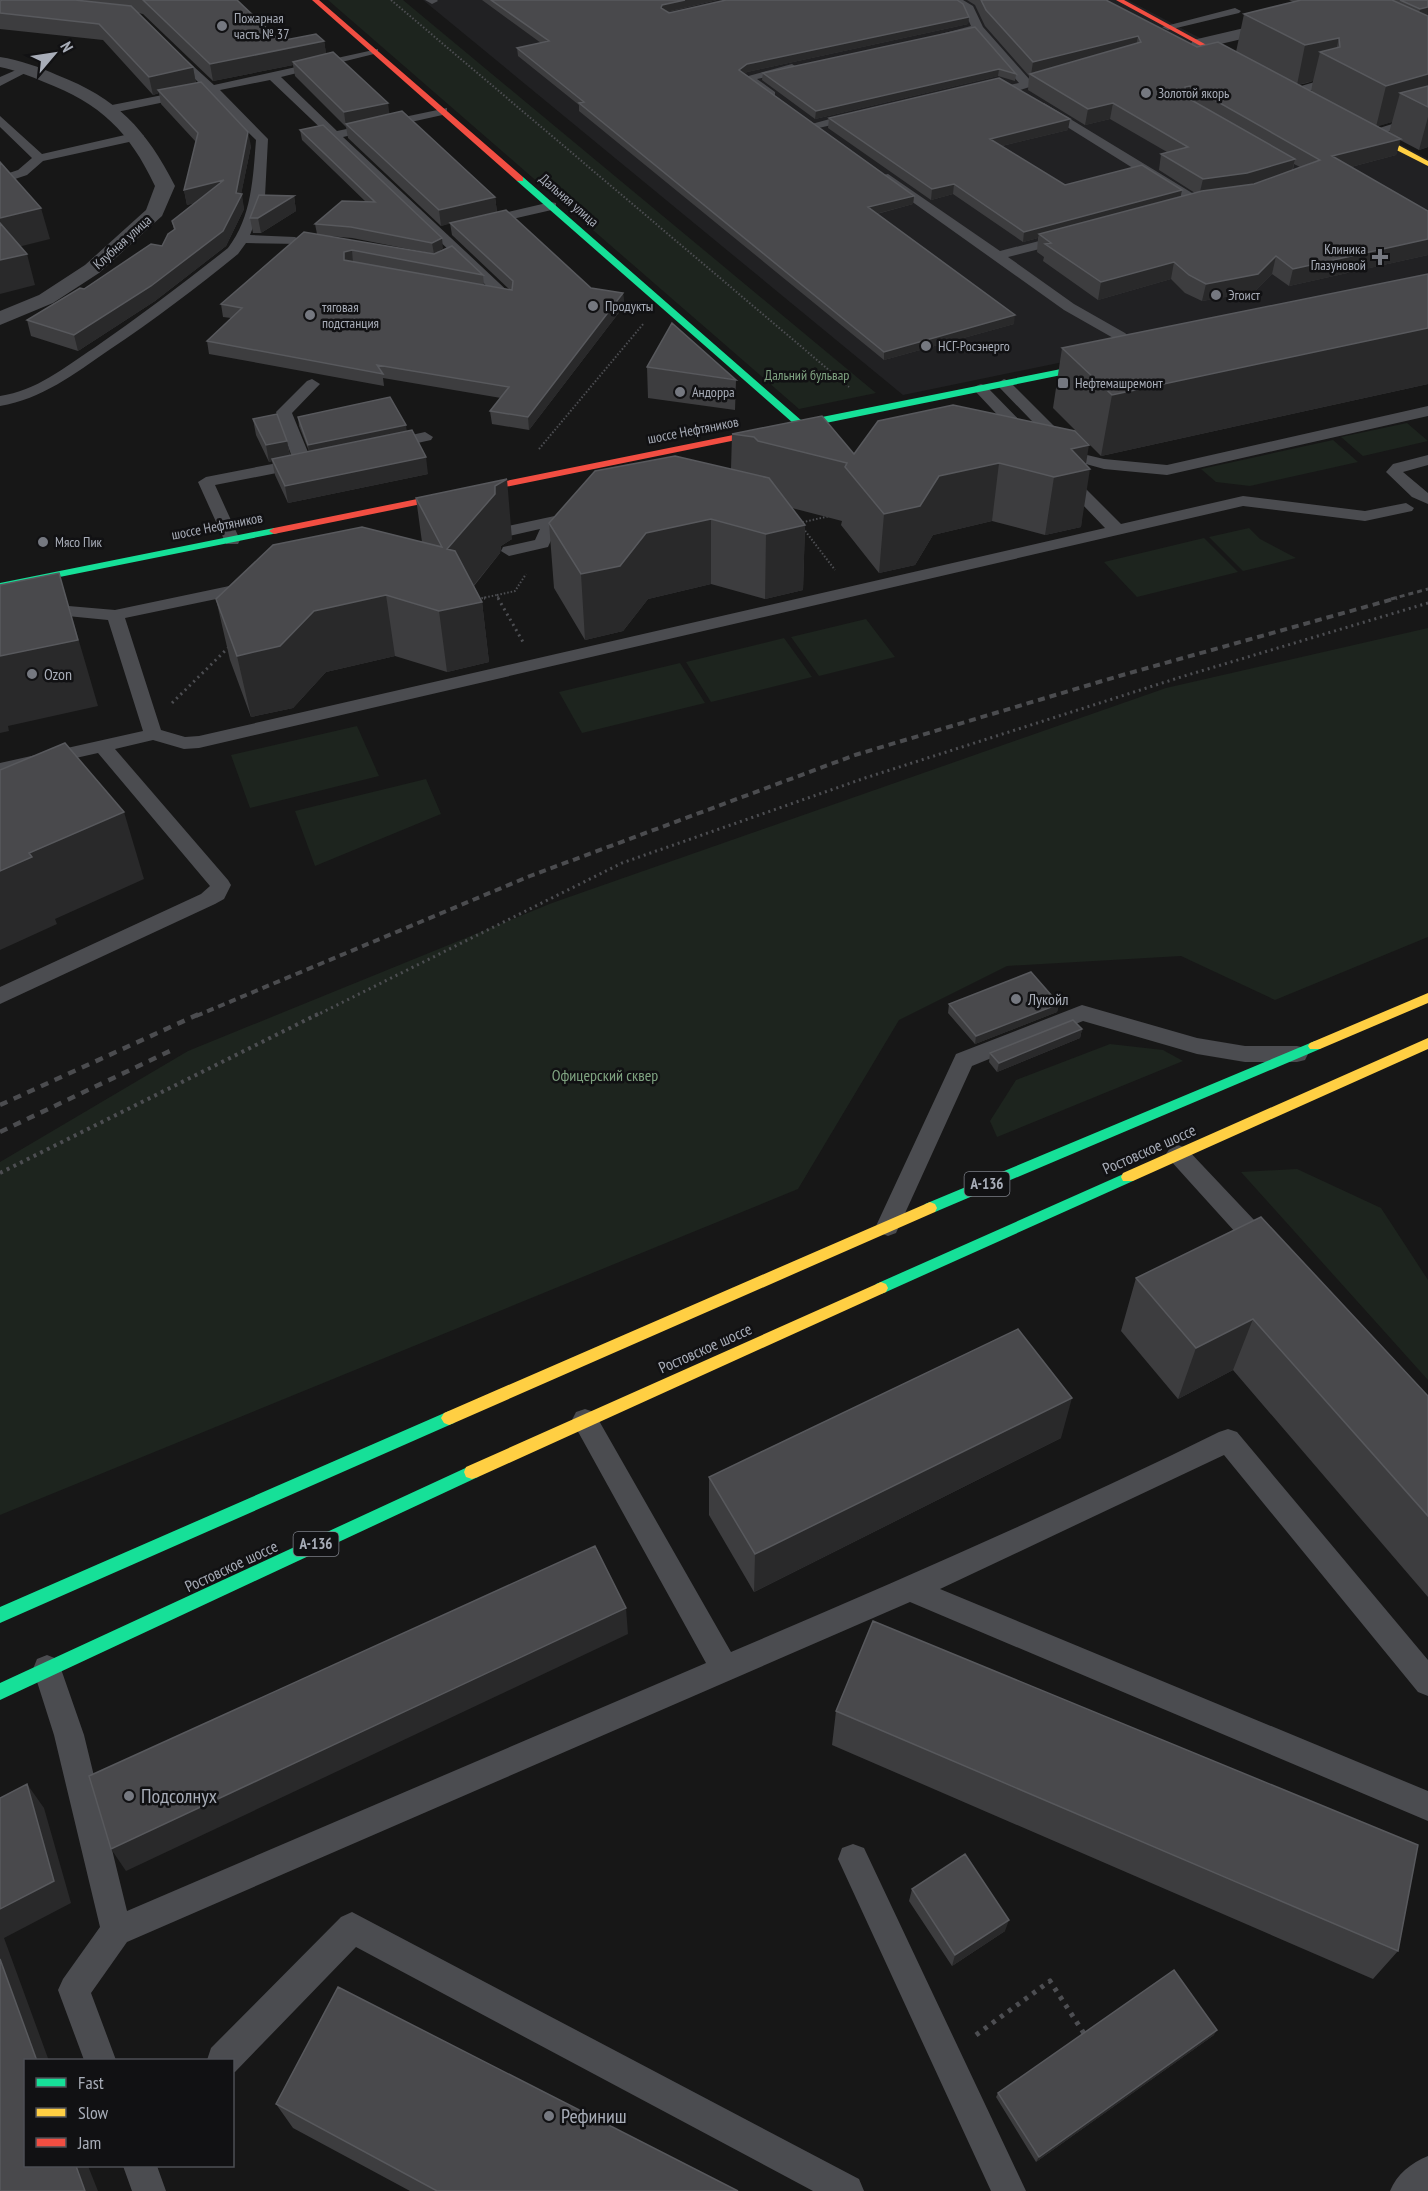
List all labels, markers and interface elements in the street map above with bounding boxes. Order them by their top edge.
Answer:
place label: Пожарная часть № 37 [234,9,289,43]
marker: Пожарная часть № 37 [215,19,229,33]
north arrow [24,24,84,84]
text: N [56,38,78,55]
place label: Золотой якорь [1158,84,1229,102]
marker: Золотой якорь [1139,86,1153,100]
street label: Дальняя улица [536,169,602,231]
street label: Клубная улица [89,211,155,273]
place label: Клиника Глазуновой [1311,240,1366,274]
marker: Клиника Глазуновой [1371,248,1389,266]
place label: Эгоист [1228,286,1261,304]
marker: Эгоист [1209,288,1223,302]
place label: Продукты [605,297,653,315]
place label: тяговая подстанция [322,298,379,332]
marker: Продукты [586,299,600,313]
marker: тяговая подстанция [303,308,317,322]
place label: НСГ-Росэнерго [938,337,1010,355]
marker: НСГ-Росэнерго [919,339,933,353]
park label: Дальний бульвар [765,366,849,384]
place label: Нефтемашремонт [1075,374,1163,392]
marker: Нефтемашремонт [1056,376,1070,390]
place label: Андорра [692,383,735,401]
marker: Андорра [673,385,687,399]
street label: шоссе Нефтяников [646,412,740,448]
street label: шоссе Нефтяников [170,508,264,544]
place label: Мясо Пик [55,533,103,551]
marker: Мясо Пик [36,535,50,549]
place label: Ozon [44,664,72,684]
marker: Ozon [25,667,39,681]
place label: Лукойл [1027,989,1069,1009]
marker: Лукойл [1009,992,1023,1006]
park label: Офицерский сквер [552,1065,658,1085]
street label: Ростовское шоссе [1099,1120,1199,1178]
road number: А-136 [964,1172,1010,1196]
street label: Ростовское шоссе [655,1319,755,1377]
road number: А-136 [294,1532,338,1556]
street label: Ростовское шоссе [181,1536,281,1596]
place label: Подсолнух [141,1783,217,1809]
marker: Подсолнух [122,1789,136,1803]
legend [24,2059,234,2167]
text: Fast [78,2071,104,2094]
text: Slow [78,2101,109,2124]
place label: Рефиниш [561,2103,627,2129]
marker: Рефиниш [542,2109,556,2123]
text: Jam [77,2131,101,2154]

